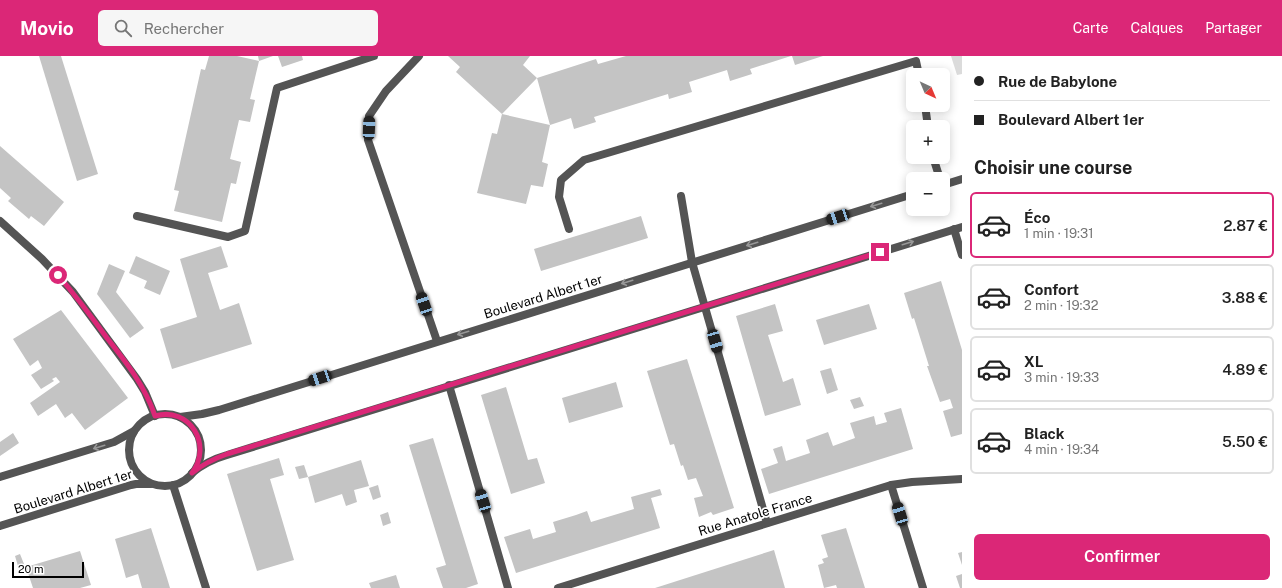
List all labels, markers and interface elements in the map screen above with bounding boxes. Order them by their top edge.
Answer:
search box [98,10,378,46]
text: Movio [20,17,74,39]
icon: search [112,17,134,39]
text: Rechercher [144,20,224,37]
text: Carte [1073,20,1109,36]
text: Calques [1131,20,1183,36]
text: Partager [1205,20,1262,36]
north arrow [906,68,950,112]
map controls [906,68,950,216]
text: Rue de Babylone [998,73,1117,90]
text: Boulevard Albert 1er [998,111,1144,128]
car [363,116,375,140]
button: + [906,120,950,164]
text: Choisir une course [974,157,1132,178]
button: − [906,172,950,216]
one-way arrow [869,202,882,209]
icon: car [976,207,1012,243]
car [825,208,851,226]
text: Éco [1024,209,1050,226]
text: 2.87 € [1223,217,1268,234]
text: 1 min · 19:31 [1024,226,1094,241]
one-way arrow [901,239,914,246]
one-way arrow [745,241,758,248]
route end [871,243,889,261]
route start [49,266,67,284]
street label: Boulevard Albert 1er [482,271,604,322]
one-way arrow [621,279,634,286]
icon: car [976,279,1012,315]
text: Confort [1024,281,1079,298]
text: 3.88 € [1222,289,1268,306]
car [414,291,434,317]
text: 2 min · 19:32 [1024,298,1098,313]
car [706,328,724,354]
one-way arrow [457,330,470,337]
icon: car [976,351,1012,387]
text: XL [1024,353,1043,370]
text: 4.89 € [1222,361,1268,378]
car [307,369,333,387]
text: 3 min · 19:33 [1024,370,1099,385]
icon: car [976,423,1012,459]
text: Black [1024,425,1064,442]
text: 5.50 € [1222,433,1268,450]
text: 4 min · 19:34 [1024,442,1099,457]
one-way arrow [92,444,105,451]
street label: Boulevard Albert 1er [12,466,134,517]
car [474,488,492,514]
street label: Rue Anatole France [696,490,814,539]
car [891,501,909,527]
button: Confirmer [974,534,1270,580]
scale bar [12,560,84,579]
text: 20 m [18,563,43,575]

